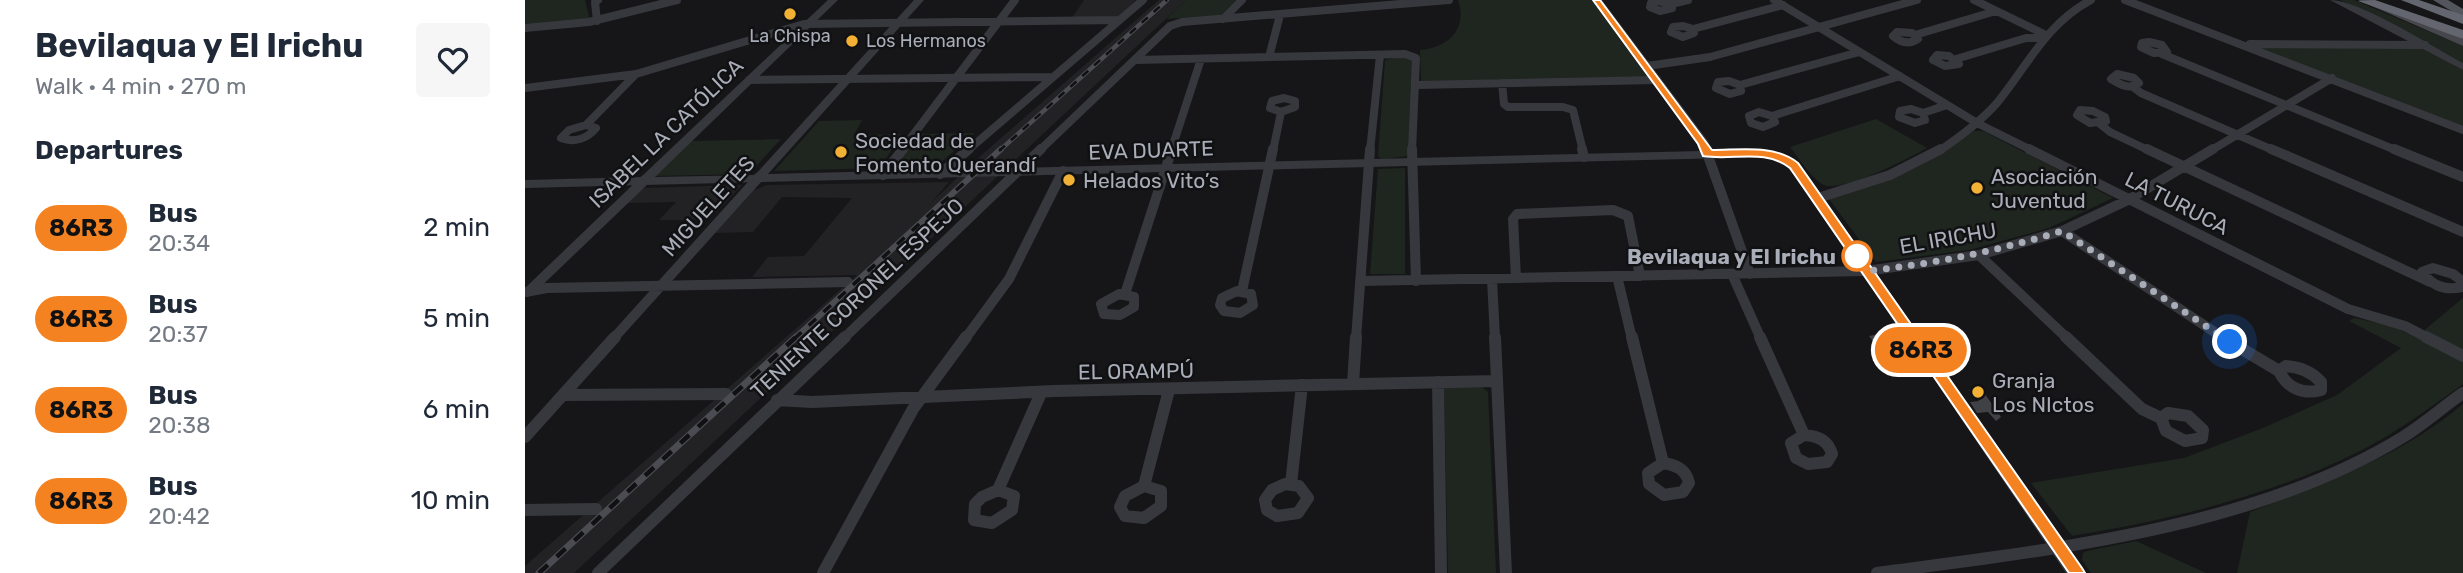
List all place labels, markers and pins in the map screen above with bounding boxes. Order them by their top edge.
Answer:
marker: La Chispa [782,6,798,22]
place label: La Chispa [749,25,831,47]
place label: Los Hermanos [866,30,986,52]
marker: Los Hermanos [844,33,860,49]
place label: Sociedad de Fomento Querandí [855,128,1037,177]
marker: Sociedad de Fomento Querandí [833,144,849,160]
place label: Asociación Juventud [1991,164,2098,213]
place label: Helados Vito’s [1083,168,1219,193]
marker: Helados Vito’s [1061,172,1077,188]
marker: Asociación Juventud [1969,180,1985,196]
marker: Bevilaqua y El Irichu [1842,241,1872,271]
place label: Bevilaqua y El Irichu [1627,244,1836,269]
place label: Granja Los NIctos [1992,368,2094,417]
marker: Granja Los NIctos [1970,384,1986,400]

